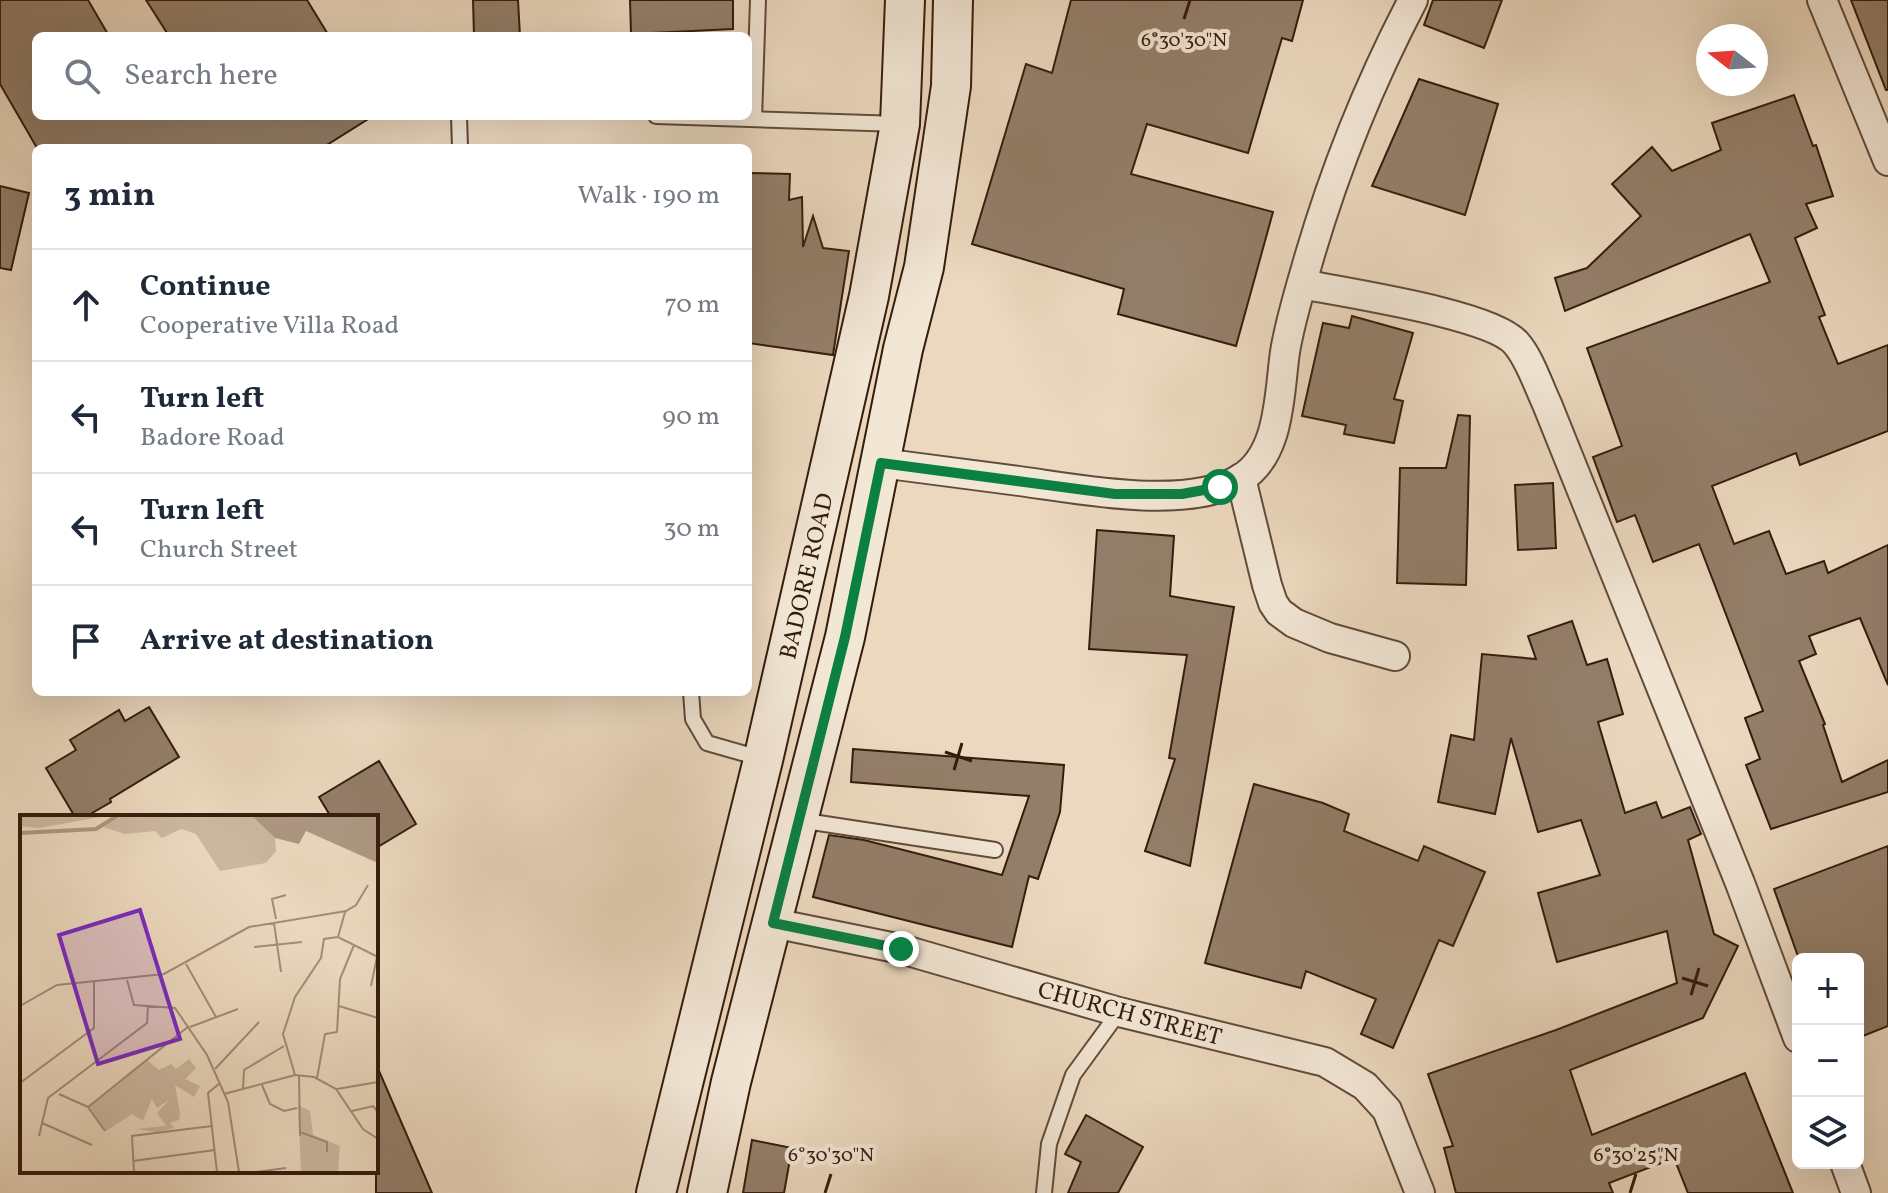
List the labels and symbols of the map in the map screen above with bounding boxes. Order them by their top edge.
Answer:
north arrow [1696,24,1768,96]
text: 6°30'30"N [1141,27,1227,55]
route start [1202,469,1238,505]
street label: BADORE ROAD [772,490,844,663]
inset map [20,815,378,1173]
route end [883,931,919,967]
street label: CHURCH STREET [1034,974,1225,1056]
text: 6°30'30"N [788,1142,874,1170]
text: 6°30'25"N [1594,1142,1679,1170]

